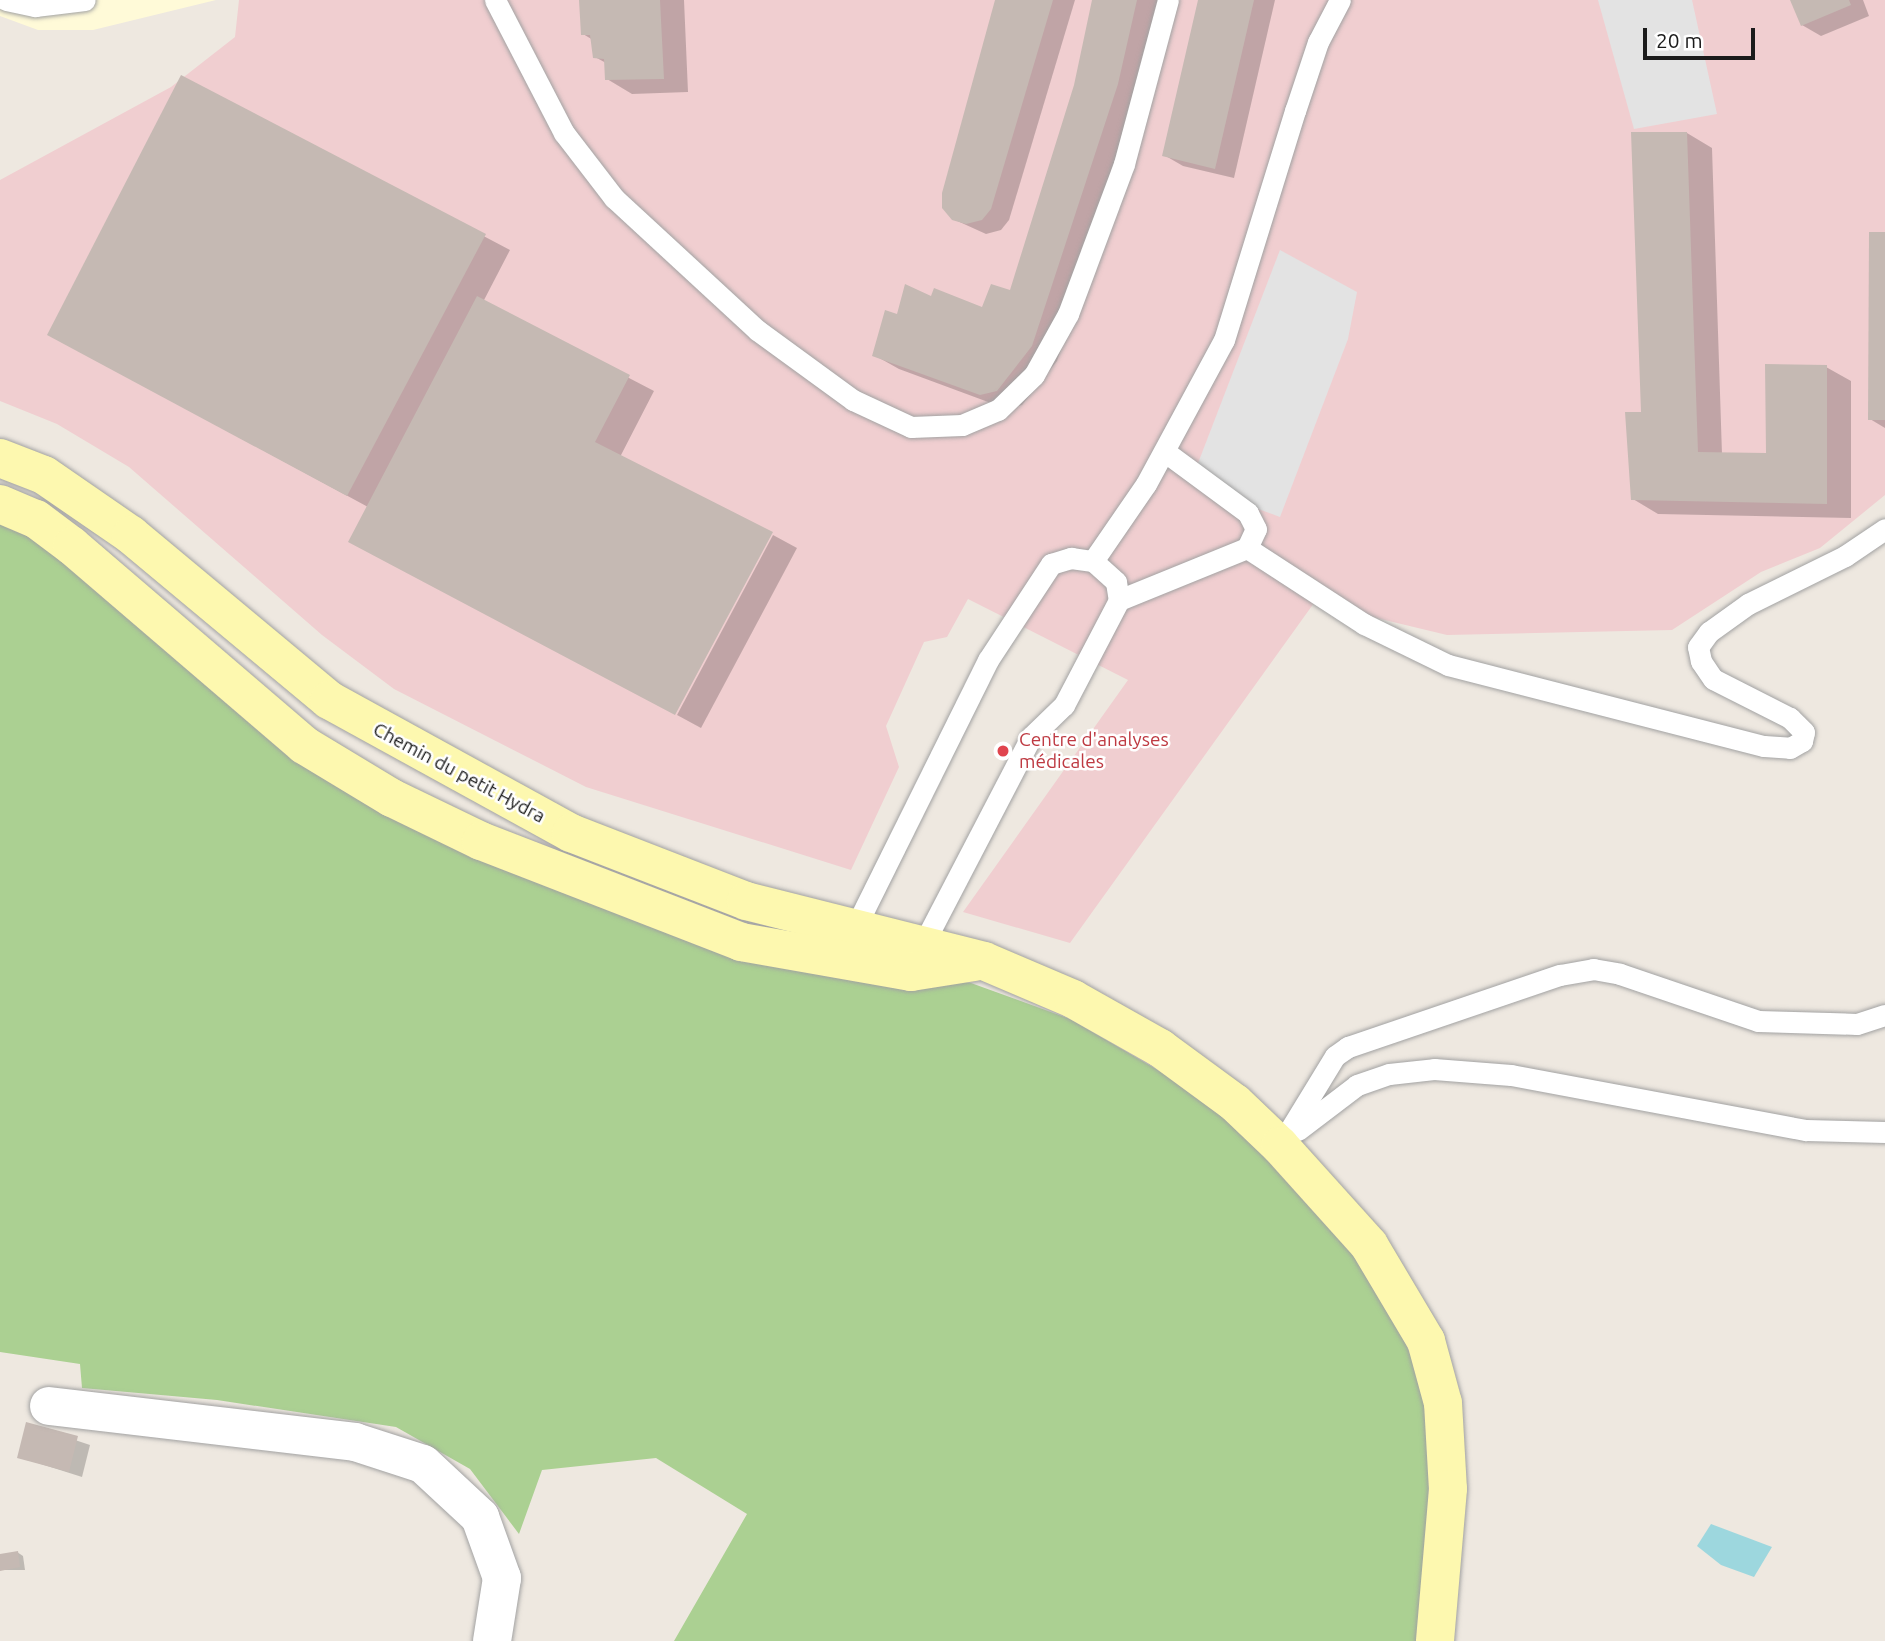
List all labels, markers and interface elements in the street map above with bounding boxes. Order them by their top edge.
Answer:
scale bar [1647,14,1759,58]
text: 20 m [1656,28,1703,52]
street label: Chemin du petit Hydra [369,718,549,828]
place label: Centre d'analyses médicales [1019,729,1169,773]
marker: Centre d'analyses médicales [993,741,1013,761]

